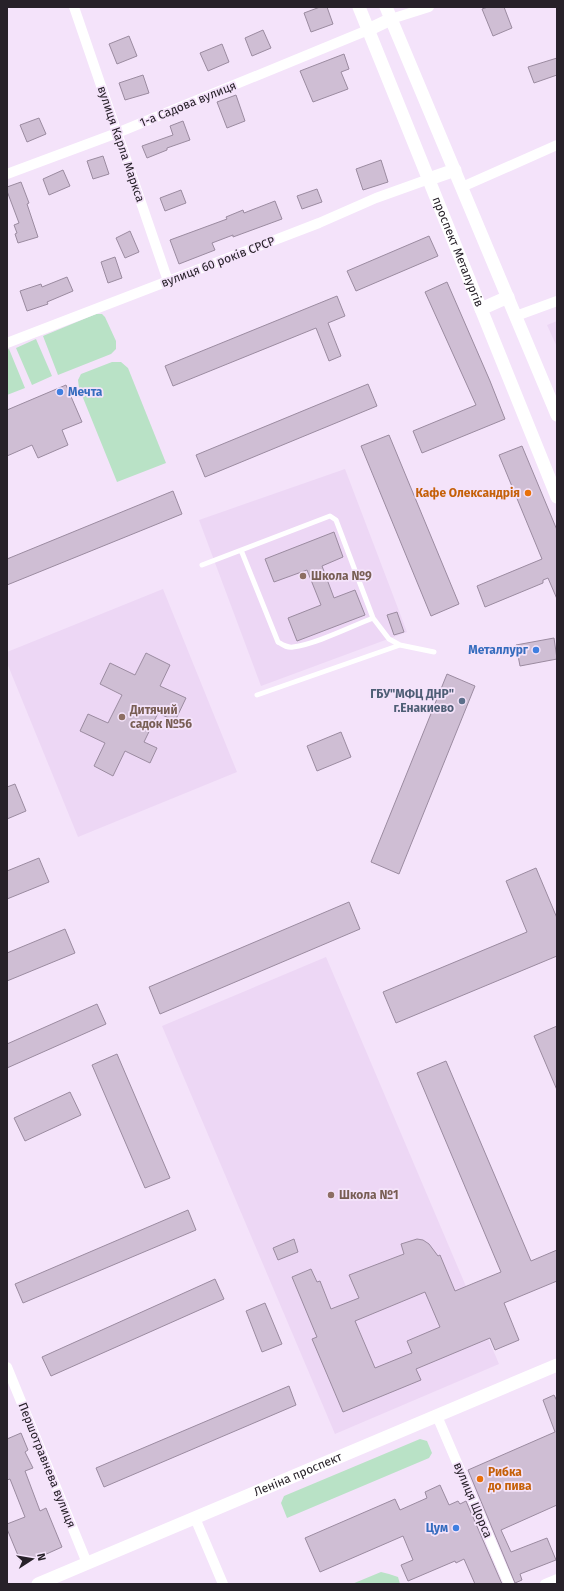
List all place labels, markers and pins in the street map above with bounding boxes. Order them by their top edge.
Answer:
place label: Мечта [68,385,103,399]
marker: Мечта [55,387,65,397]
place label: Кафе Олександрія [415,486,520,500]
marker: Кафе Олександрія [523,488,533,498]
place label: Школа №9 [311,569,372,583]
marker: Школа №9 [298,571,308,581]
place label: Металлург [468,643,529,657]
marker: Металлург [531,645,541,655]
place label: ГБУ"МФЦ ДНР" г.Енакиево [370,687,454,715]
marker: ГБУ"МФЦ ДНР" г.Енакиево [457,696,467,706]
place label: Дитячий садок №56 [129,703,192,731]
marker: Дитячий садок №56 [117,712,127,722]
place label: Школа №1 [339,1188,399,1202]
marker: Школа №1 [326,1190,336,1200]
place label: Рибка до пива [488,1465,532,1493]
marker: Рибка до пива [475,1474,485,1484]
place label: Цум [426,1521,448,1535]
marker: Цум [451,1523,461,1533]

